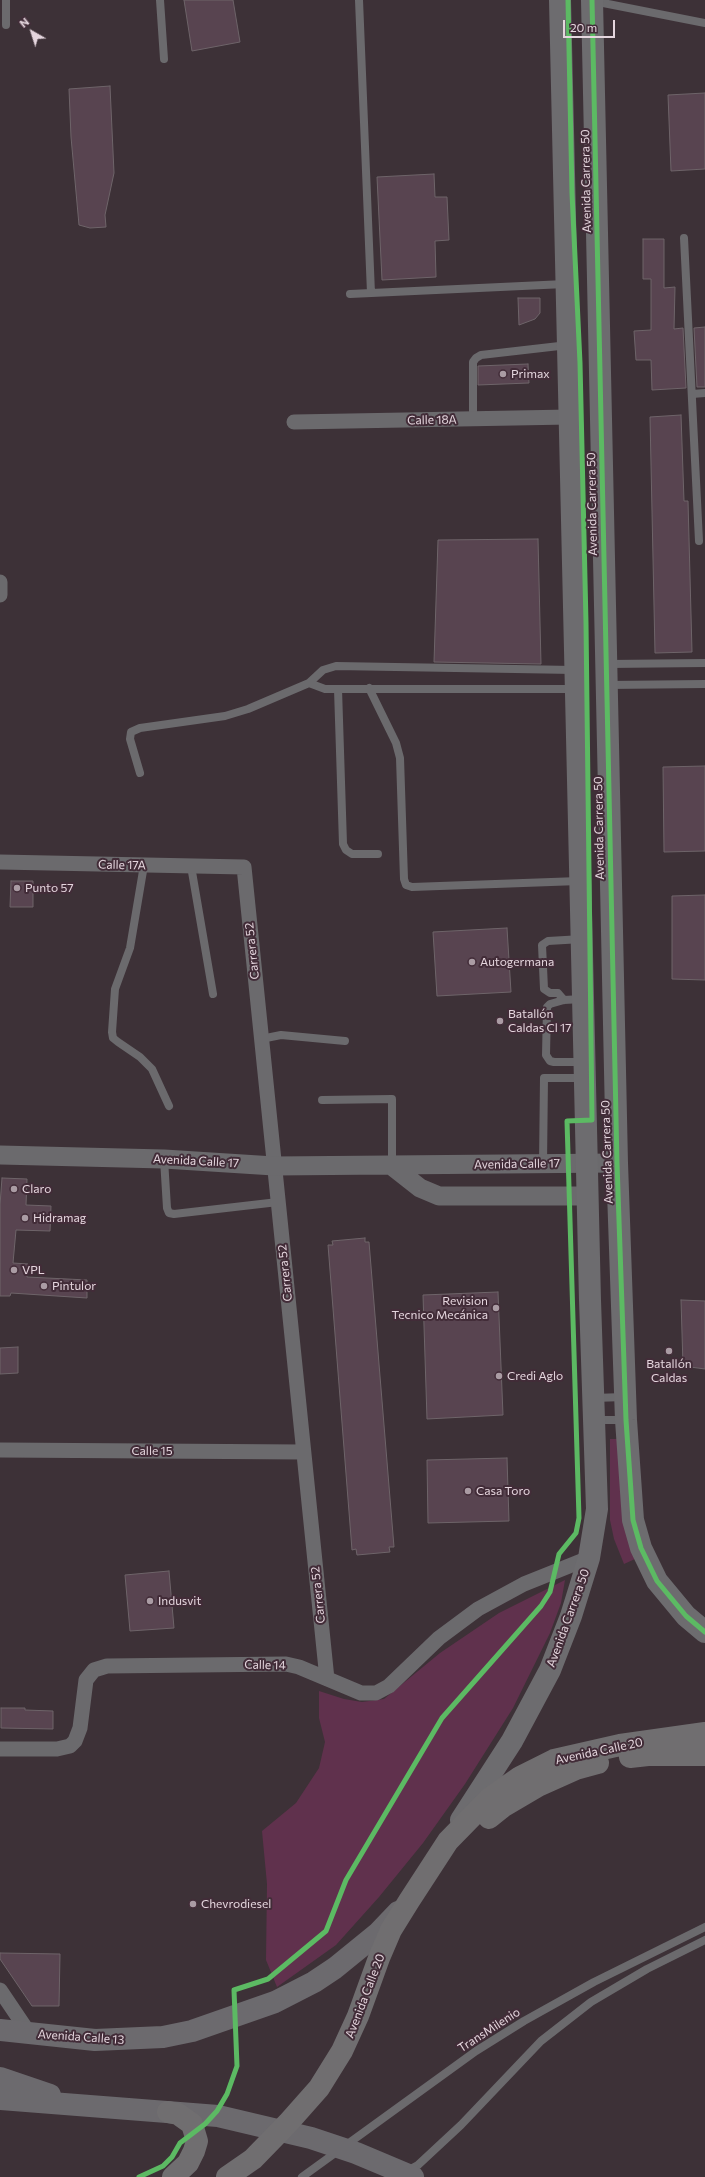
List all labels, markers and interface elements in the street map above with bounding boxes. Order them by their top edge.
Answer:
north arrow [12,12,52,52]
scale bar [565,12,617,38]
text: N [17,15,31,30]
text: 20 m [570,20,597,34]
street label: Avenida Carrera 50 [578,129,594,233]
place label: Primax [511,367,550,381]
marker: Primax [498,369,508,379]
street label: Calle 18A [407,412,457,428]
street label: Avenida Carrera 50 [584,452,600,556]
street label: Avenida Carrera 50 [591,776,607,880]
street label: Calle 17A [98,857,146,873]
place label: Punto 57 [25,881,74,895]
marker: Punto 57 [12,883,22,893]
street label: Carrera 52 [242,922,262,980]
place label: Autogermana [480,955,554,969]
marker: Autogermana [467,957,477,967]
place label: Batallón Caldas Cl 17 [508,1007,572,1035]
marker: Batallón Caldas Cl 17 [495,1016,505,1026]
street label: Avenida Carrera 50 [598,1100,616,1204]
street label: Avenida Calle 17 [153,1152,239,1170]
street label: Avenida Calle 17 [474,1156,560,1172]
place label: Claro [22,1182,51,1196]
marker: Claro [9,1184,19,1194]
place label: Hidramag [33,1211,86,1225]
marker: Hidramag [20,1213,30,1223]
street label: Carrera 52 [275,1244,295,1302]
place label: VPL [22,1263,45,1277]
marker: VPL [9,1265,19,1275]
place label: Pintulor [52,1279,96,1293]
marker: Pintulor [39,1281,49,1291]
place label: Revision Tecnico Mecánica [391,1294,488,1322]
marker: Revision Tecnico Mecánica [491,1303,501,1313]
marker: Batallón Caldas [664,1346,674,1356]
place label: Batallón Caldas [646,1357,692,1385]
place label: Credi Aglo [507,1369,563,1383]
marker: Credi Aglo [494,1371,504,1381]
street label: Calle 15 [131,1444,173,1458]
place label: Casa Toro [476,1484,530,1498]
marker: Casa Toro [463,1486,473,1496]
street label: Carrera 52 [308,1566,328,1624]
street label: Avenida Carrera 50 [543,1567,593,1669]
place label: Indusvit [158,1594,201,1608]
marker: Indusvit [145,1596,155,1606]
street label: Calle 14 [244,1657,286,1673]
street label: Avenida Calle 20 [554,1735,644,1767]
place label: Chevrodiesel [201,1897,271,1911]
marker: Chevrodiesel [188,1899,198,1909]
street label: Avenida Calle 20 [342,1952,388,2040]
street label: TransMilenio [455,2005,523,2055]
street label: Avenida Calle 13 [37,2027,125,2047]

